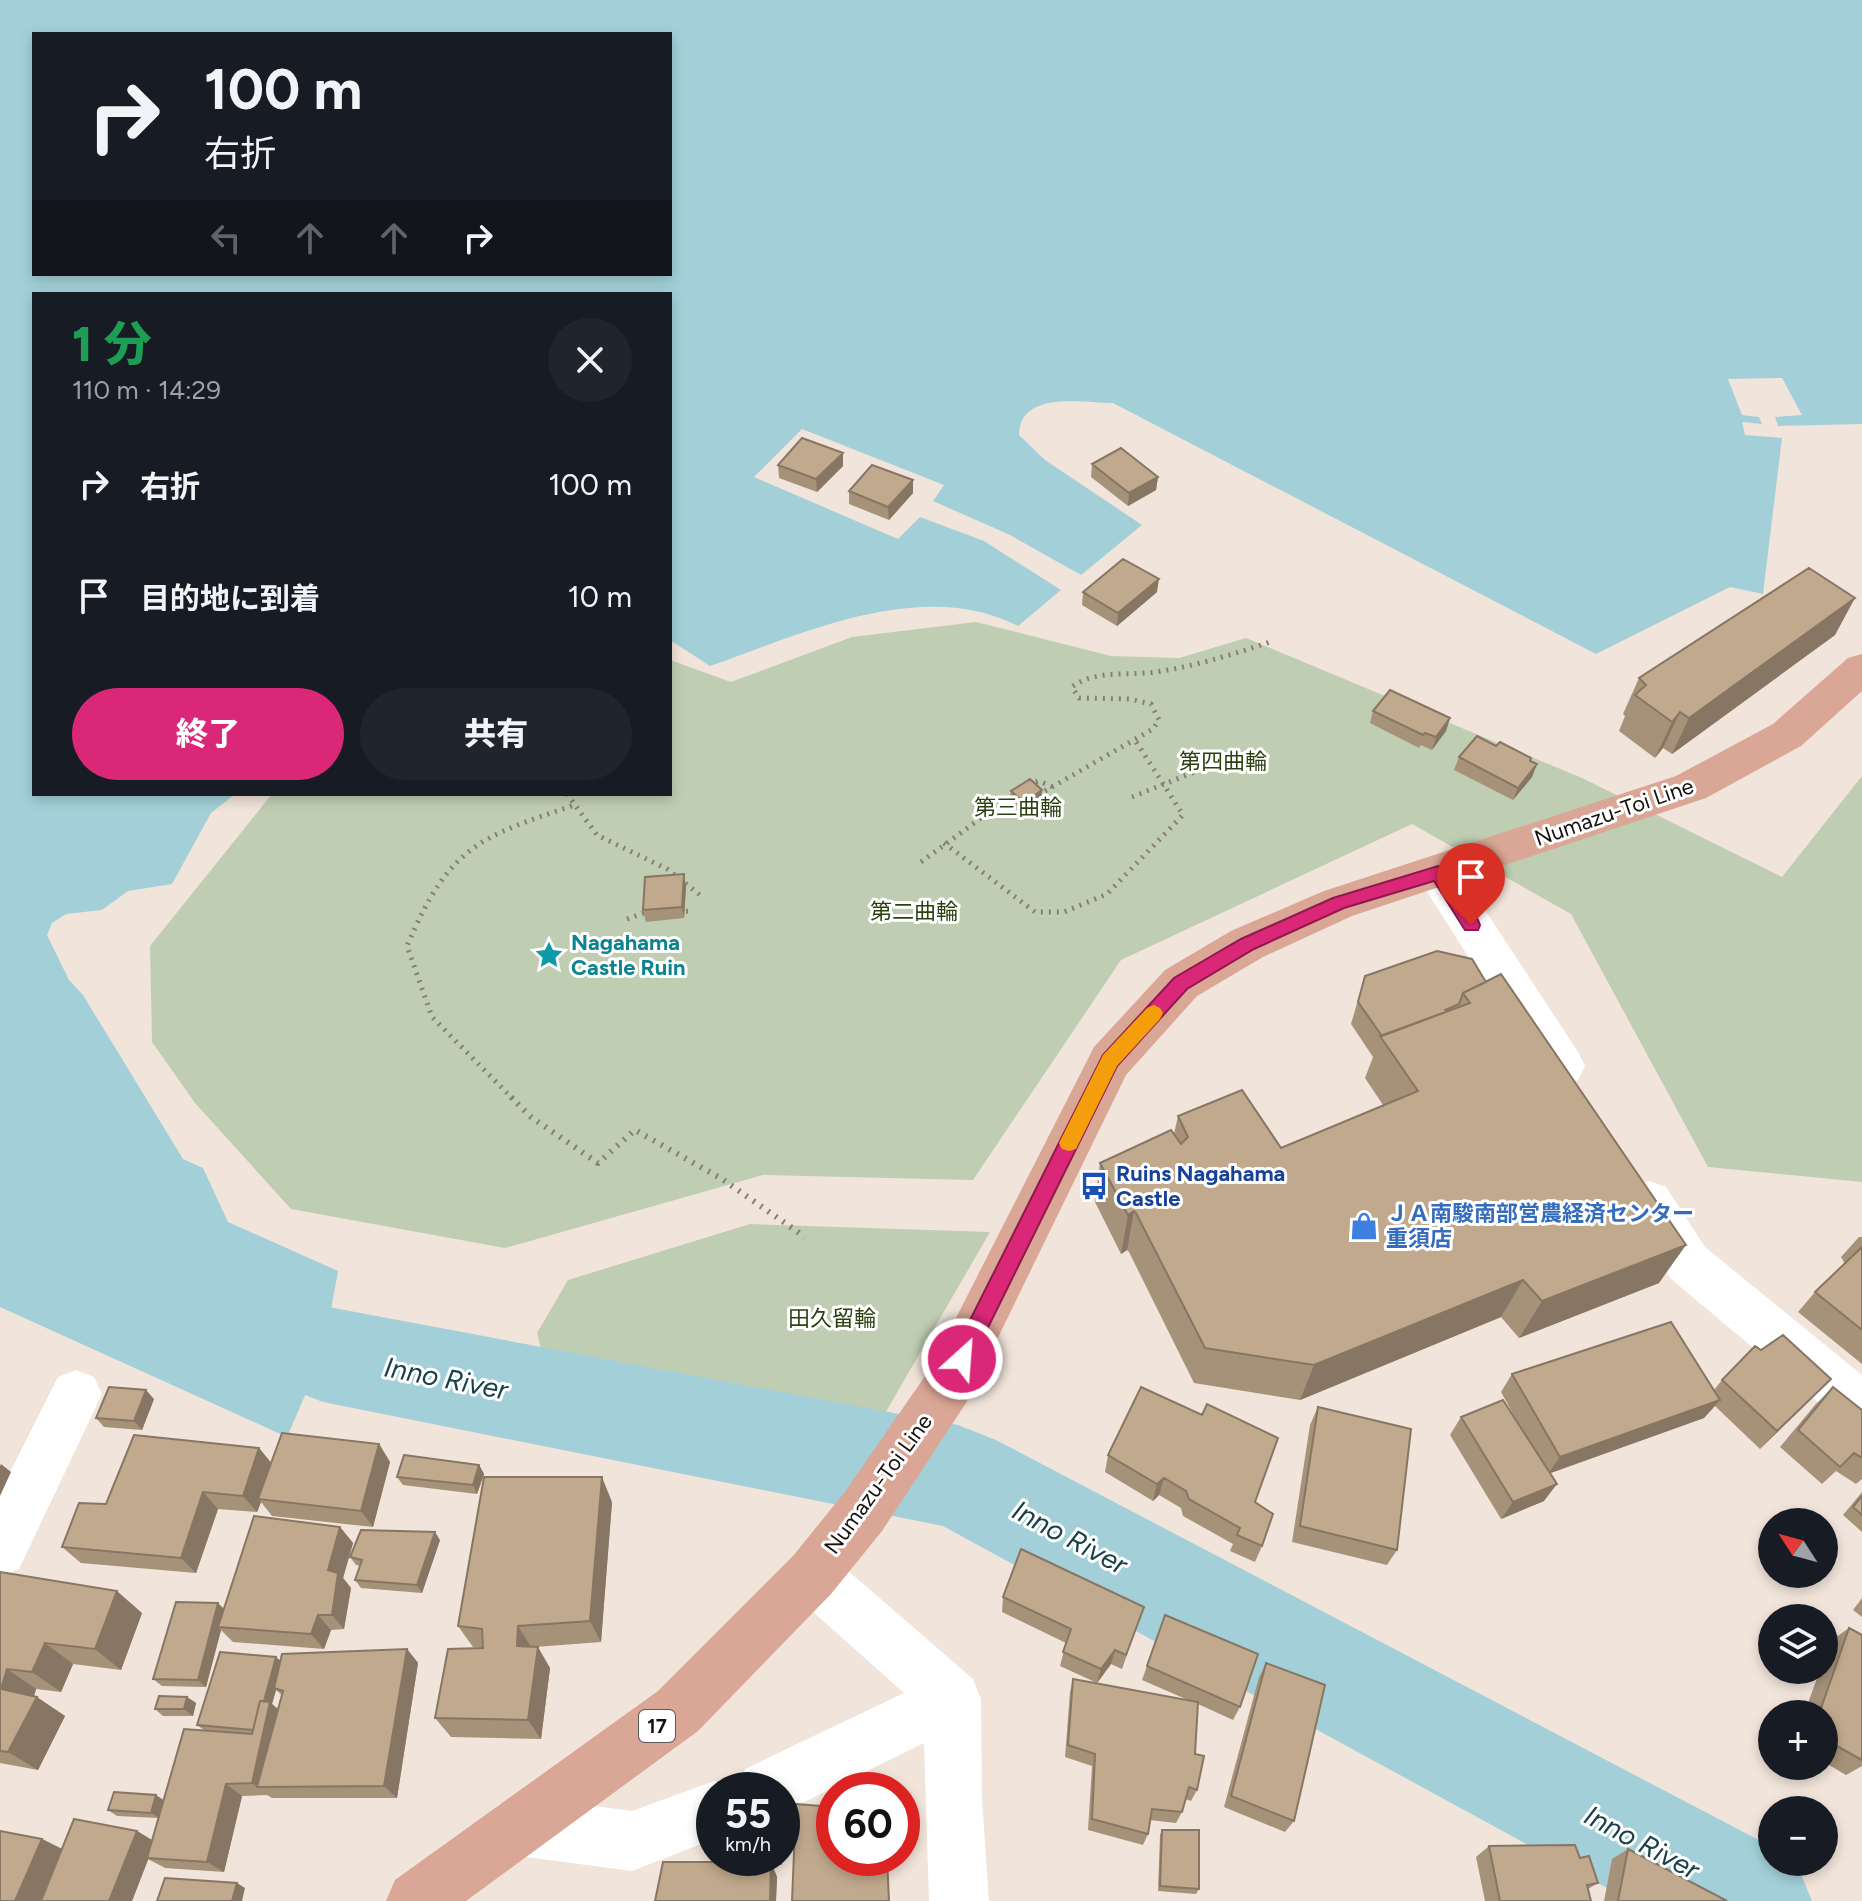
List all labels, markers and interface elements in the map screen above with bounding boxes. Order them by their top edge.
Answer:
text: 100 m [204,56,362,123]
icon: right [72,64,176,168]
text: 右折 [204,132,276,175]
icon: left [204,216,248,260]
icon: ahead [288,216,332,260]
icon: ahead [372,216,416,260]
icon: right [456,216,500,260]
text: 1 分 [72,315,152,373]
button: close [548,318,632,402]
text: 110 m · 14:29 [72,374,221,406]
icon: right [72,462,116,506]
text: 100 m [548,466,632,503]
text: 右折 [140,468,200,505]
icon: arrive [72,574,116,618]
text: 10 m [567,578,632,615]
text: 目的地に到着 [140,580,320,617]
button: 終了 [72,688,344,780]
button: 共有 [360,688,632,780]
park label: 第四曲輪 [1179,748,1267,775]
street label: Numazu-Toi Line [1531,772,1697,852]
park label: 第三曲輪 [974,794,1062,821]
pin [1437,843,1505,925]
icon: arrive [1449,855,1493,899]
park label: 第二曲輪 [870,898,958,925]
place label: Nagahama Castle Ruin [571,929,686,981]
place icon: Nagahama Castle Ruin [534,940,564,970]
place label: Ruins Nagahama Castle [1116,1160,1285,1212]
bus stop icon: Ruins Nagahama Castle [1079,1171,1109,1201]
place label: ＪＡ南駿南部営農経済センター 重須店 [1386,1200,1694,1252]
shop icon: ＪＡ南駿南部営農経済センター 重須店 [1349,1211,1379,1241]
park label: 田久留輪 [788,1305,876,1332]
position arrow [920,1317,1004,1401]
water label: Inno River [381,1349,512,1407]
street label: Numazu-Toi Line [818,1409,938,1559]
water label: Inno River [1007,1493,1135,1582]
north arrow [1758,1508,1838,1588]
map controls [1758,1508,1838,1876]
button: layers [1758,1604,1838,1684]
button: + [1758,1700,1838,1780]
road number: 17 [639,1710,675,1742]
speed limit sign: 60 [816,1772,920,1876]
text: 55 [725,1790,771,1838]
button: − [1758,1796,1838,1876]
water label: Inno River [1579,1798,1707,1887]
text: km/h [725,1832,771,1856]

